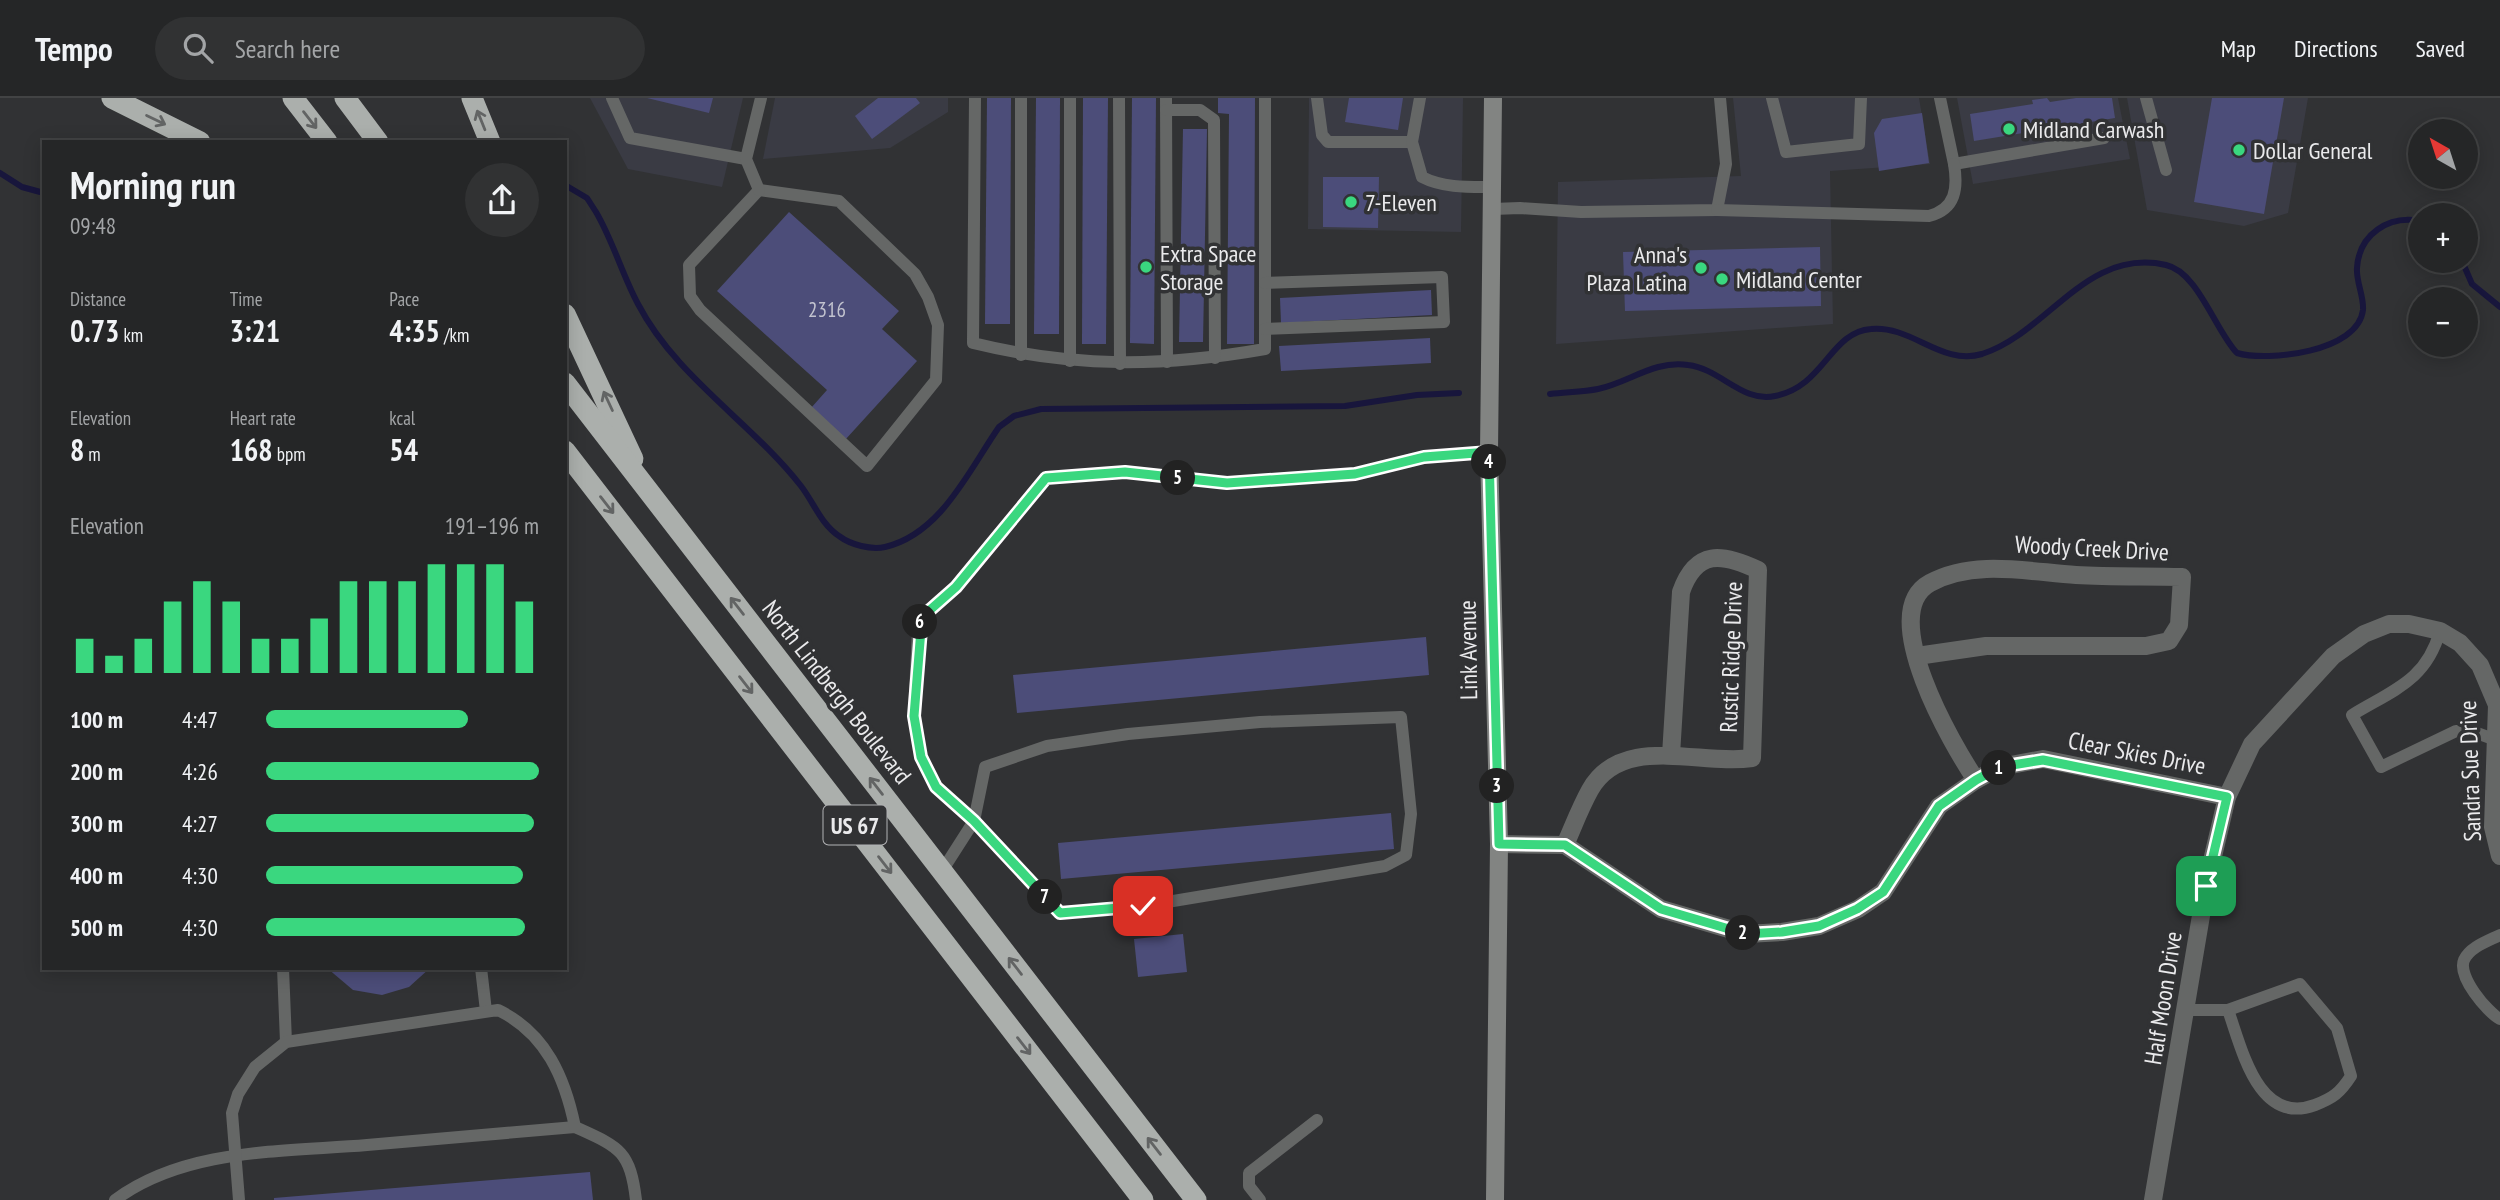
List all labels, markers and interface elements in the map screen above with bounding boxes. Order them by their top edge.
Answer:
search box [155,17,645,80]
text: Tempo [35,27,113,70]
icon: search [179,29,217,67]
text: Search here [235,32,340,65]
text: Map [2221,33,2256,64]
text: Directions [2294,33,2378,64]
text: Saved [2416,33,2465,64]
one-way arrow [303,110,318,129]
one-way arrow [474,110,487,131]
one-way arrow [145,113,166,127]
place label: Midland Carwash [2023,114,2164,145]
north arrow [2408,119,2478,189]
map controls [2408,119,2478,357]
marker: Midland Carwash [2001,121,2017,137]
place label: Dollar General [2253,135,2373,166]
marker: Dollar General [2231,142,2247,158]
text: Morning run [70,160,236,209]
button: share [465,163,539,237]
place label: 7-Eleven [1365,187,1437,218]
marker: 7-Eleven [1343,194,1359,210]
button: + [2408,203,2478,273]
text: 09:48 [70,211,116,240]
place label: Extra Space Storage [1160,238,1256,297]
place label: Anna's Plaza Latina [1586,239,1687,298]
marker: Extra Space Storage [1138,259,1154,275]
marker: Anna's Plaza Latina [1693,260,1709,276]
place label: Midland Center [1736,264,1862,295]
marker: Midland Center [1714,271,1730,287]
text: Distance [70,287,126,311]
text: Time [230,287,263,311]
text: Pace [389,287,419,311]
button: − [2408,287,2478,357]
house number: 2316 [808,296,846,323]
text: 0.73 [70,311,119,350]
text: 3:21 [230,311,280,350]
text: 4:35 [389,311,440,350]
text: km [119,323,143,347]
text: /km [440,323,469,347]
one-way arrow [601,391,614,412]
text: Elevation [70,406,131,430]
text: Heart rate [230,406,296,430]
text: kcal [389,406,415,430]
text: 8 [70,430,84,469]
text: 168 [230,430,273,469]
text: 54 [389,430,418,469]
text: m [84,442,101,466]
text: bpm [273,442,306,466]
pin: 4 [1472,444,1506,480]
text: 4 [1484,449,1493,473]
pin: 5 [1160,460,1196,496]
text: 5 [1173,465,1182,489]
one-way arrow [599,496,614,514]
text: Elevation [70,511,144,540]
text: 191–196 m [445,511,539,540]
street label: Woody Creek Drive [2014,528,2170,568]
street label: Rustic Ridge Drive [1713,581,1749,733]
street label: North Lindbergh Boulevard [756,594,918,790]
one-way arrow [730,596,745,615]
street label: Link Avenue [1452,600,1484,700]
pin: 6 [902,604,937,640]
text: 6 [915,609,924,633]
one-way arrow [739,675,754,694]
street label: Sandra Sue Drive [2452,700,2488,842]
text: 100 m [70,705,123,734]
text: 4:47 [182,705,218,734]
street label: Clear Skies Drive [2066,724,2208,782]
pin: 1 [1982,750,2016,786]
text: 1 [1994,755,2003,779]
text: 200 m [70,757,123,786]
text: 4:26 [182,757,218,786]
pin: 3 [1480,768,1514,804]
text: 3 [1492,773,1501,797]
one-way arrow [869,777,884,795]
road number: US 67 [824,806,886,845]
text: 300 m [70,809,123,838]
text: 4:27 [182,809,218,838]
one-way arrow [878,856,893,874]
pin [2176,856,2236,916]
text: 400 m [70,861,123,890]
text: 4:30 [182,861,218,890]
icon: arrive [2187,867,2225,905]
pin [1113,876,1173,936]
pin: 7 [1028,880,1062,914]
text: 7 [1040,884,1049,908]
icon: check [1124,887,1162,925]
text: 500 m [70,913,123,942]
text: 4:30 [182,913,218,942]
pin: 2 [1726,916,1760,950]
text: 2 [1738,920,1747,944]
street label: Half Moon Drive [2137,929,2189,1067]
one-way arrow [1008,956,1023,975]
one-way arrow [1017,1036,1032,1054]
one-way arrow [1146,1137,1161,1156]

